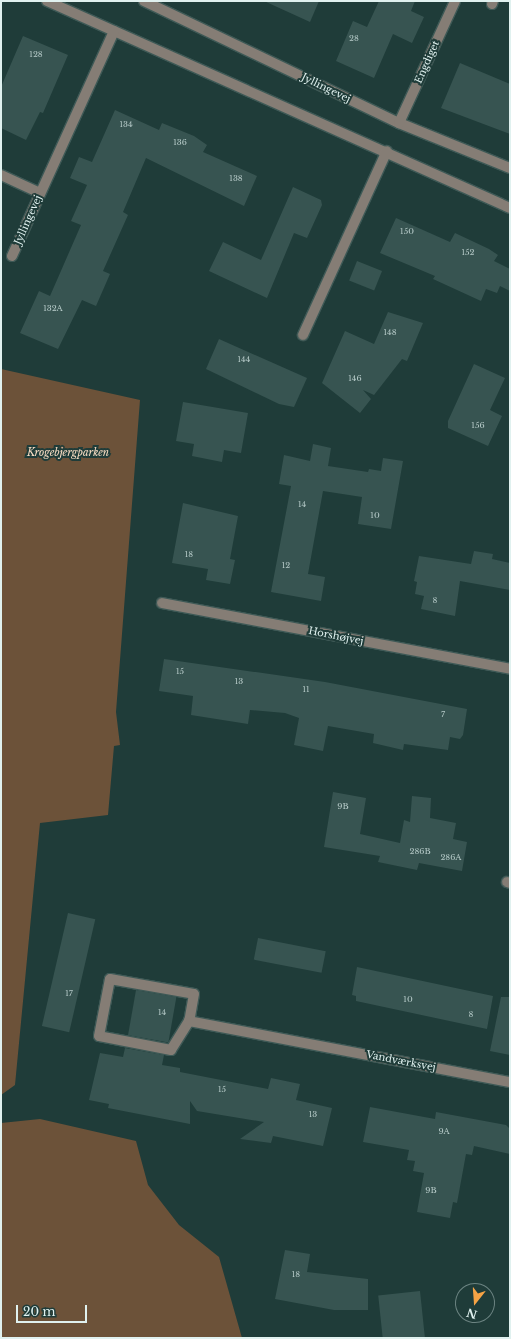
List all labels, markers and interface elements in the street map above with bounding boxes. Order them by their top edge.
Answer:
house number: 28 [349,34,359,44]
street label: Engdiget [412,39,442,85]
house number: 128 [29,50,43,60]
street label: Jyllingevej [300,71,352,105]
house number: 134 [119,120,133,130]
house number: 136 [173,138,187,148]
house number: 138 [229,174,243,184]
street label: Jyllingevej [12,193,44,247]
house number: 150 [400,227,414,237]
house number: 152 [461,248,475,258]
house number: 132A [43,304,63,314]
house number: 148 [383,328,397,338]
house number: 144 [238,355,250,365]
house number: 146 [348,374,362,384]
house number: 156 [471,421,485,431]
park label: Krogebjergparken [27,447,109,459]
house number: 14 [298,500,306,510]
house number: 10 [370,511,380,521]
house number: 18 [185,550,193,560]
house number: 12 [282,561,290,571]
house number: 8 [433,596,437,606]
street label: Horshøjvej [307,625,365,647]
house number: 15 [176,667,184,677]
house number: 13 [235,677,243,687]
house number: 11 [302,685,310,695]
house number: 7 [441,710,445,720]
house number: 9B [337,802,349,812]
house number: 286B [409,847,431,857]
house number: 286A [440,853,462,863]
house number: 17 [65,989,73,999]
house number: 10 [403,995,413,1005]
house number: 14 [158,1008,166,1018]
house number: 8 [469,1010,473,1020]
street label: Vandværksvej [365,1048,437,1074]
house number: 15 [218,1085,226,1095]
house number: 13 [309,1110,317,1120]
house number: 9A [438,1127,450,1137]
house number: 9B [425,1186,437,1196]
house number: 18 [292,1270,300,1280]
north arrow [455,1283,495,1323]
scale bar [18,1297,89,1323]
text: 20 m [23,1304,55,1319]
text: N [465,1305,479,1322]

